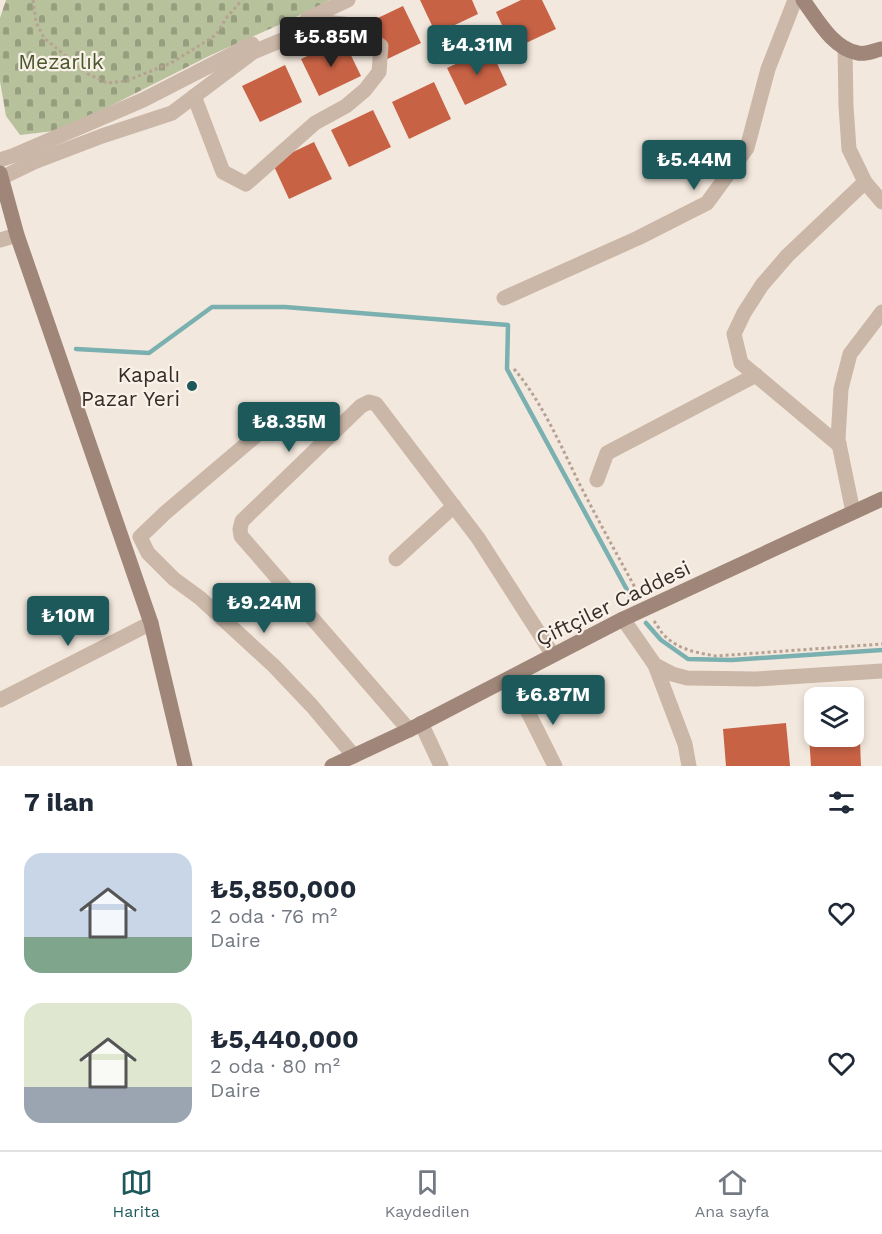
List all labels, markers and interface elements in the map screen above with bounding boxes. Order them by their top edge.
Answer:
pin: ₺5.85M [282,17,380,68]
text: ₺5.85M [294,24,368,48]
pin: ₺4.31M [428,25,526,76]
text: ₺4.31M [441,32,513,56]
park label: Mezarlık [18,49,104,74]
pin: ₺5.44M [645,140,743,191]
text: ₺5.44M [656,147,732,171]
place label: Kapalı Pazar Yeri [81,362,180,411]
marker: Kapalı Pazar Yeri [185,379,199,393]
pin: ₺8.35M [240,402,338,453]
text: ₺8.35M [252,409,326,433]
street label: Çiftçiler Caddesi [532,555,694,651]
pin: ₺9.24M [215,583,313,634]
text: ₺9.24M [227,590,302,614]
pin: ₺10M [32,596,104,647]
text: ₺10M [41,603,95,627]
pin: ₺6.87M [504,675,602,726]
text: ₺6.87M [516,682,590,706]
map controls [804,687,864,747]
button: layers [804,687,864,747]
icon: filters [825,786,858,819]
text: 7 ilan [24,787,94,817]
text: ₺5,850,000 [210,874,357,904]
icon: home [72,877,144,949]
icon: heart [825,897,858,930]
text: 2 oda · 76 m² [210,904,337,928]
text: Daire [210,928,260,952]
text: ₺5,440,000 [210,1024,359,1054]
icon: home [72,1027,144,1099]
icon: heart [825,1047,858,1080]
text: 2 oda · 80 m² [210,1054,340,1078]
text: Daire [210,1078,260,1102]
tab: Harita [113,1166,160,1221]
tab: Kaydedilen [385,1166,470,1221]
tab: Ana sayfa [695,1166,769,1221]

